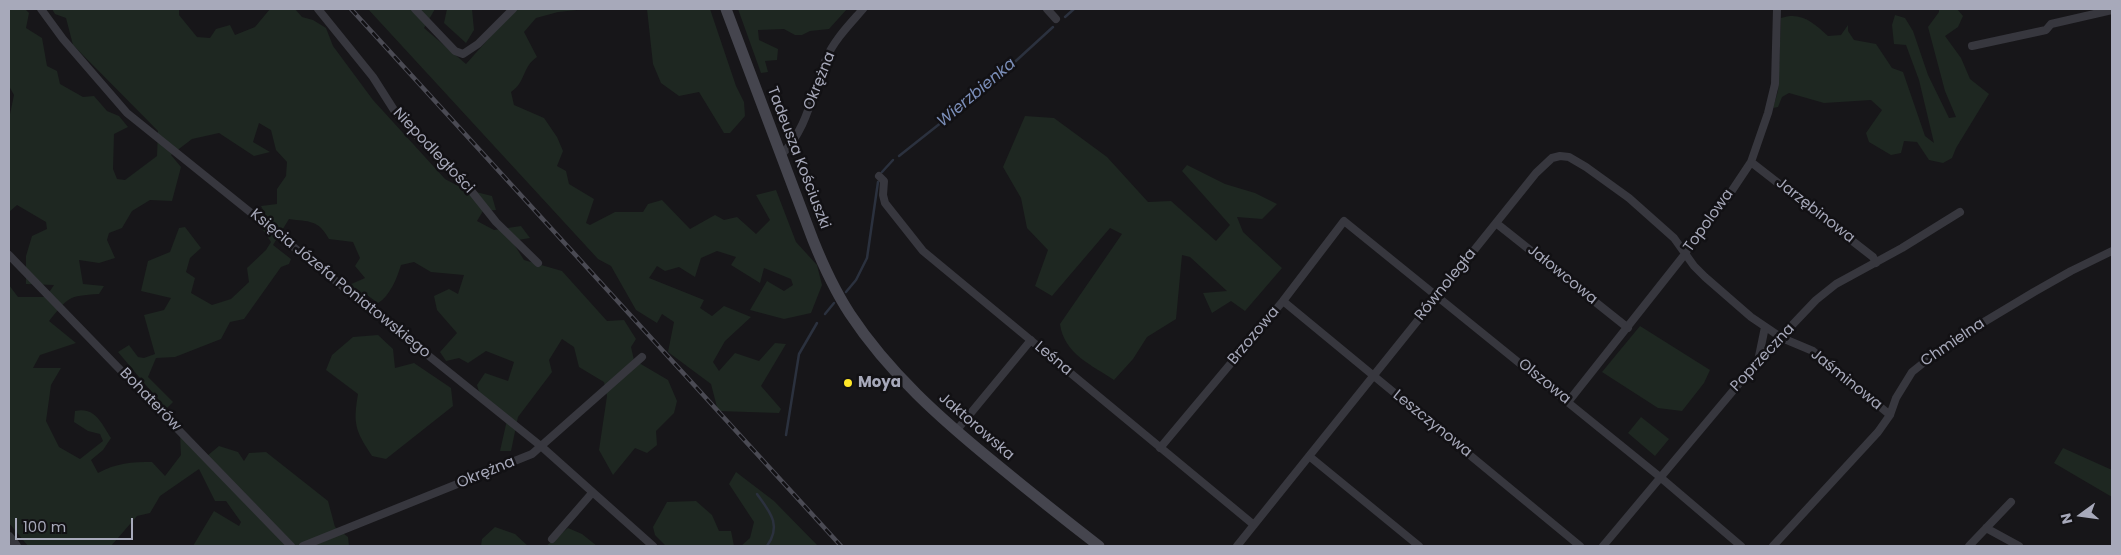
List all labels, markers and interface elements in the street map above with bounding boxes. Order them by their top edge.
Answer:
street label: Okrężna [800,49,840,113]
water label: Wierzbienka [934,55,1020,131]
street label: Tadeusza Kościuszki [763,84,833,232]
street label: Niepodległości [389,104,477,198]
street label: Jarzębinowa [1772,175,1858,247]
street label: Topolowa [1680,186,1738,256]
street label: Księcia Józefa Poniatowskiego [246,206,434,362]
street label: Jałowcowa [1523,241,1601,309]
street label: Równoległa [1412,245,1480,325]
street label: Brzozowa [1225,303,1283,369]
street label: Chmielna [1918,315,1988,371]
street label: Poprzeczna [1727,320,1799,396]
street label: Leśna [1031,338,1075,380]
street label: Jaśminowa [1807,346,1885,414]
street label: Olszowa [1514,355,1574,409]
street label: Bohaterów [115,365,185,435]
place label: Moya [858,374,901,392]
marker: Moya [842,377,854,389]
street label: Leszczynowa [1389,387,1475,461]
street label: Jaktorowska [935,389,1017,465]
street label: Okrężna [454,453,518,493]
north arrow [2056,490,2106,540]
scale bar [18,508,135,540]
text: N [2055,511,2077,526]
text: 100 m [23,516,66,537]

